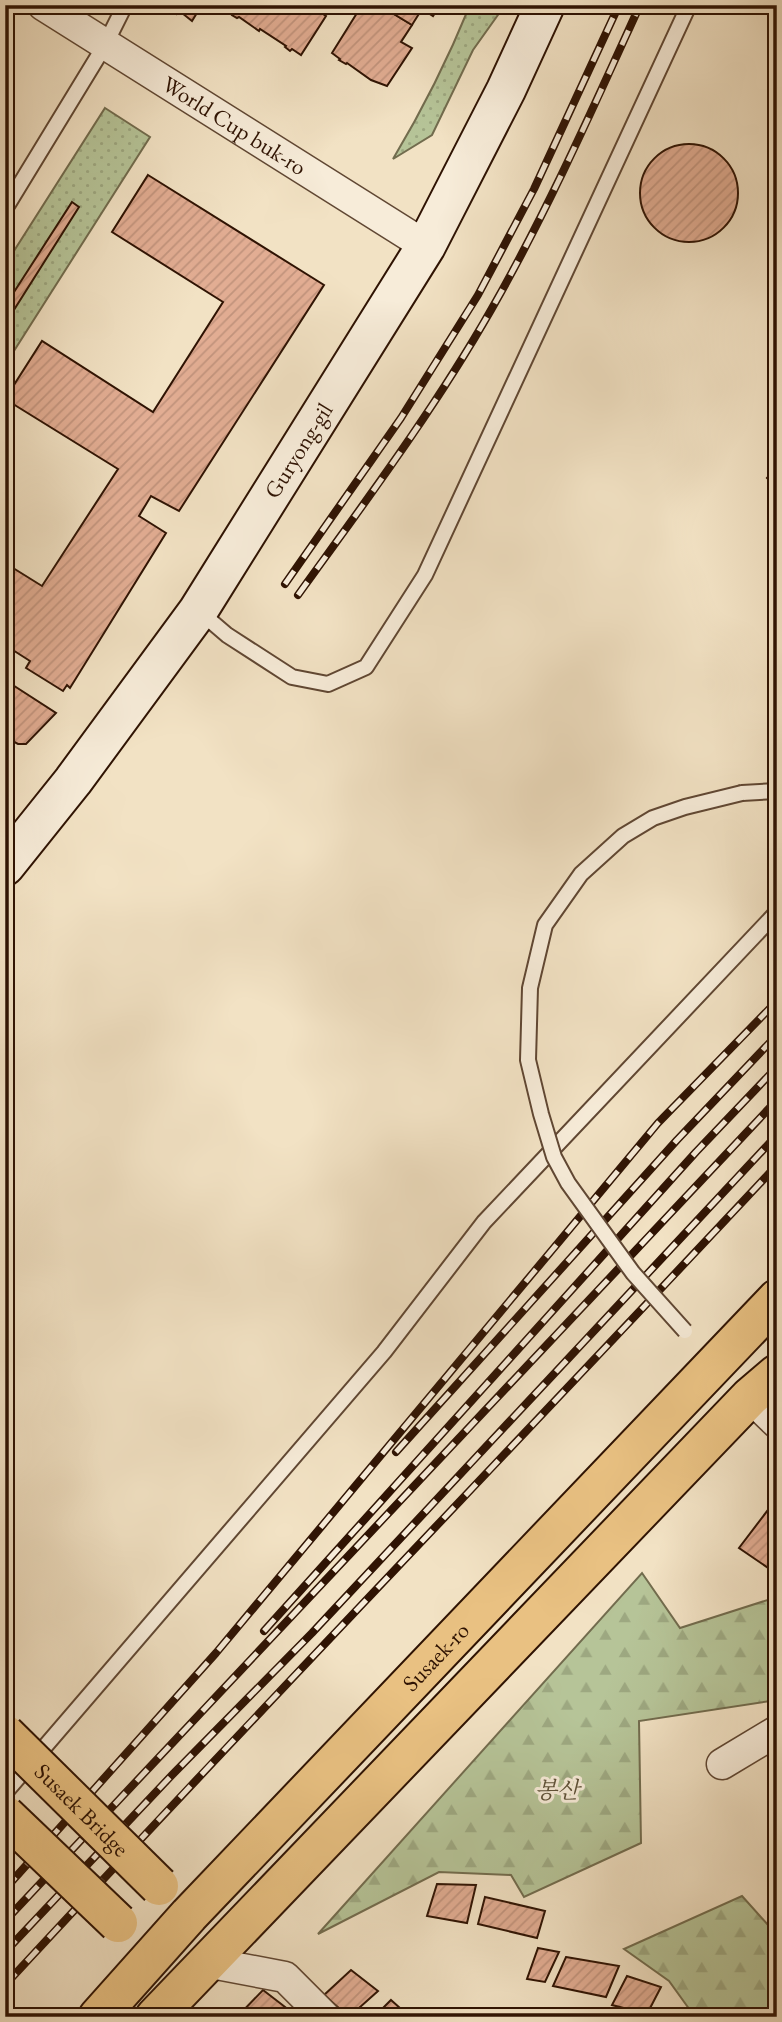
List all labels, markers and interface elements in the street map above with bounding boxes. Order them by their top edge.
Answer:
street label: World Cup buk-ro [157,69,312,182]
street label: Guryong-gil [257,397,340,504]
street label: Susaek-ro [396,1616,476,1698]
street label: Susaek Bridge [28,1757,136,1863]
park label: 봉산 [535,1775,582,1805]

